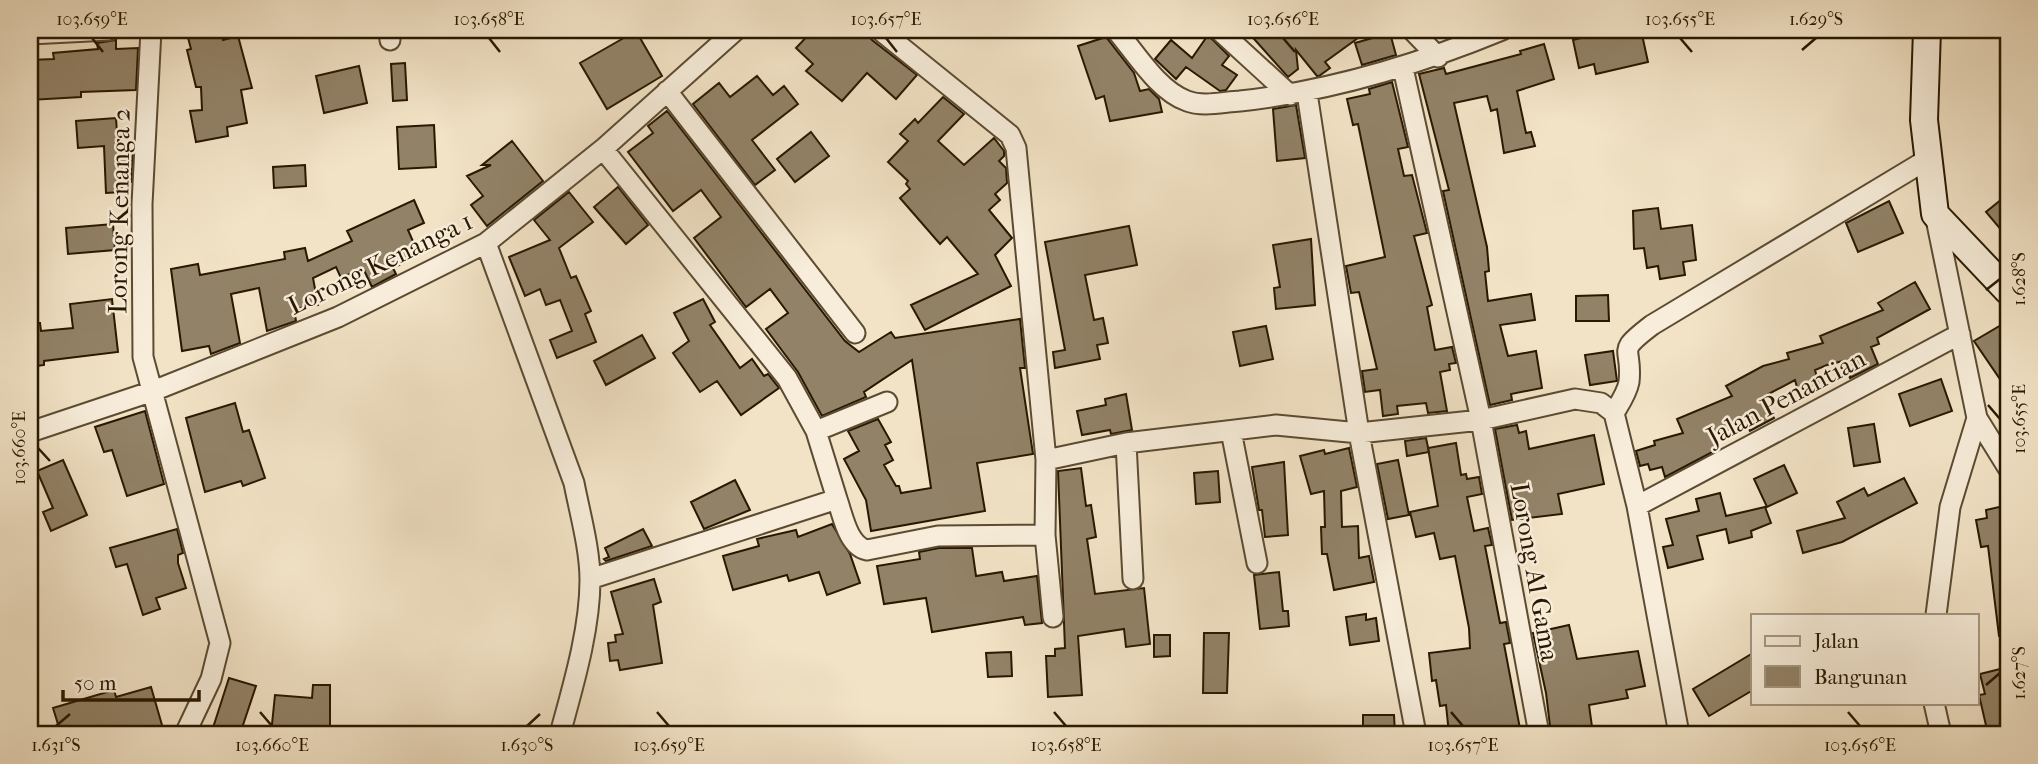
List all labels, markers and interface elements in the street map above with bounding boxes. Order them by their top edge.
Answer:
text: 103.659°E [56,9,128,30]
text: 103.658°E [453,9,525,30]
text: 103.657°E [851,9,921,30]
text: 103.656°E [1247,9,1319,30]
text: 103.655°E [1645,9,1715,30]
text: 1.629°S [1789,9,1843,30]
street label: Lorong Kenanga 2 [102,108,137,314]
street label: Lorong Kenanga 1 [283,205,478,322]
text: 1.628°S [2009,252,2030,306]
street label: Jalan Penantian [1700,343,1871,453]
text: 103.655°E [2009,384,2030,454]
text: 103.660°E [9,411,30,485]
street label: Lorong Al Gama [1504,480,1566,665]
legend [1751,614,1979,704]
text: Jalan [1812,629,1859,653]
text: 1.627°S [2009,646,2030,700]
scale bar [63,659,200,703]
text: Bangunan [1814,665,1907,689]
text: 50 m [74,671,117,695]
text: 1.631°S [31,735,81,756]
text: 103.660°E [235,735,309,756]
text: 1.630°S [501,735,553,756]
text: 103.659°E [633,735,705,756]
text: 103.658°E [1030,735,1102,756]
text: 103.657°E [1428,735,1498,756]
text: 103.656°E [1824,735,1896,756]

